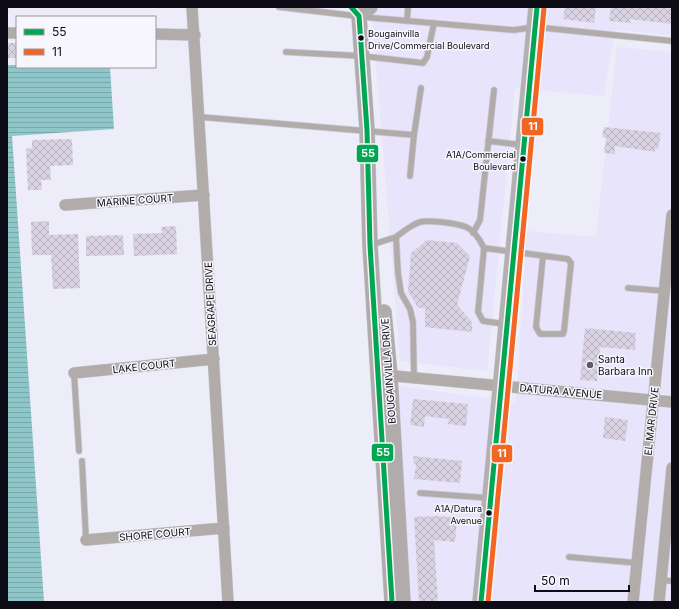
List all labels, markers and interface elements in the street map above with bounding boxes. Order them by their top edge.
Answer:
legend [16,16,156,68]
text: 55 [52,24,67,39]
place label: Bougainvilla Drive/Commercial Boulevard [368,28,490,51]
marker: Bougainvilla Drive/Commercial Boulevard [356,33,366,43]
text: 11 [52,44,62,59]
line badge: 11 [521,117,544,136]
text: 11 [528,119,538,133]
line badge: 55 [356,144,379,163]
text: 55 [361,146,375,160]
place label: A1A/Commercial Boulevard [446,149,516,172]
marker: A1A/Commercial Boulevard [518,154,528,164]
street label: MARINE COURT [96,191,174,209]
street label: SEAGRAPE DRIVE [202,262,218,346]
street label: BOUGAINVILLA DRIVE [378,318,398,424]
place label: Santa Barbara Inn [598,353,653,377]
street label: LAKE COURT [112,357,176,375]
marker: Santa Barbara Inn [585,360,595,370]
street label: DATURA AVENUE [519,381,603,401]
street label: EL MAR DRIVE [641,386,661,456]
line badge: 55 [371,443,394,462]
line badge: 11 [491,444,513,463]
text: 55 [376,445,390,459]
text: 11 [497,446,507,460]
place label: A1A/Datura Avenue [435,503,482,526]
marker: A1A/Datura Avenue [484,508,494,518]
street label: SHORE COURT [119,525,191,543]
scale bar [535,567,629,593]
text: 50 m [541,573,570,588]

